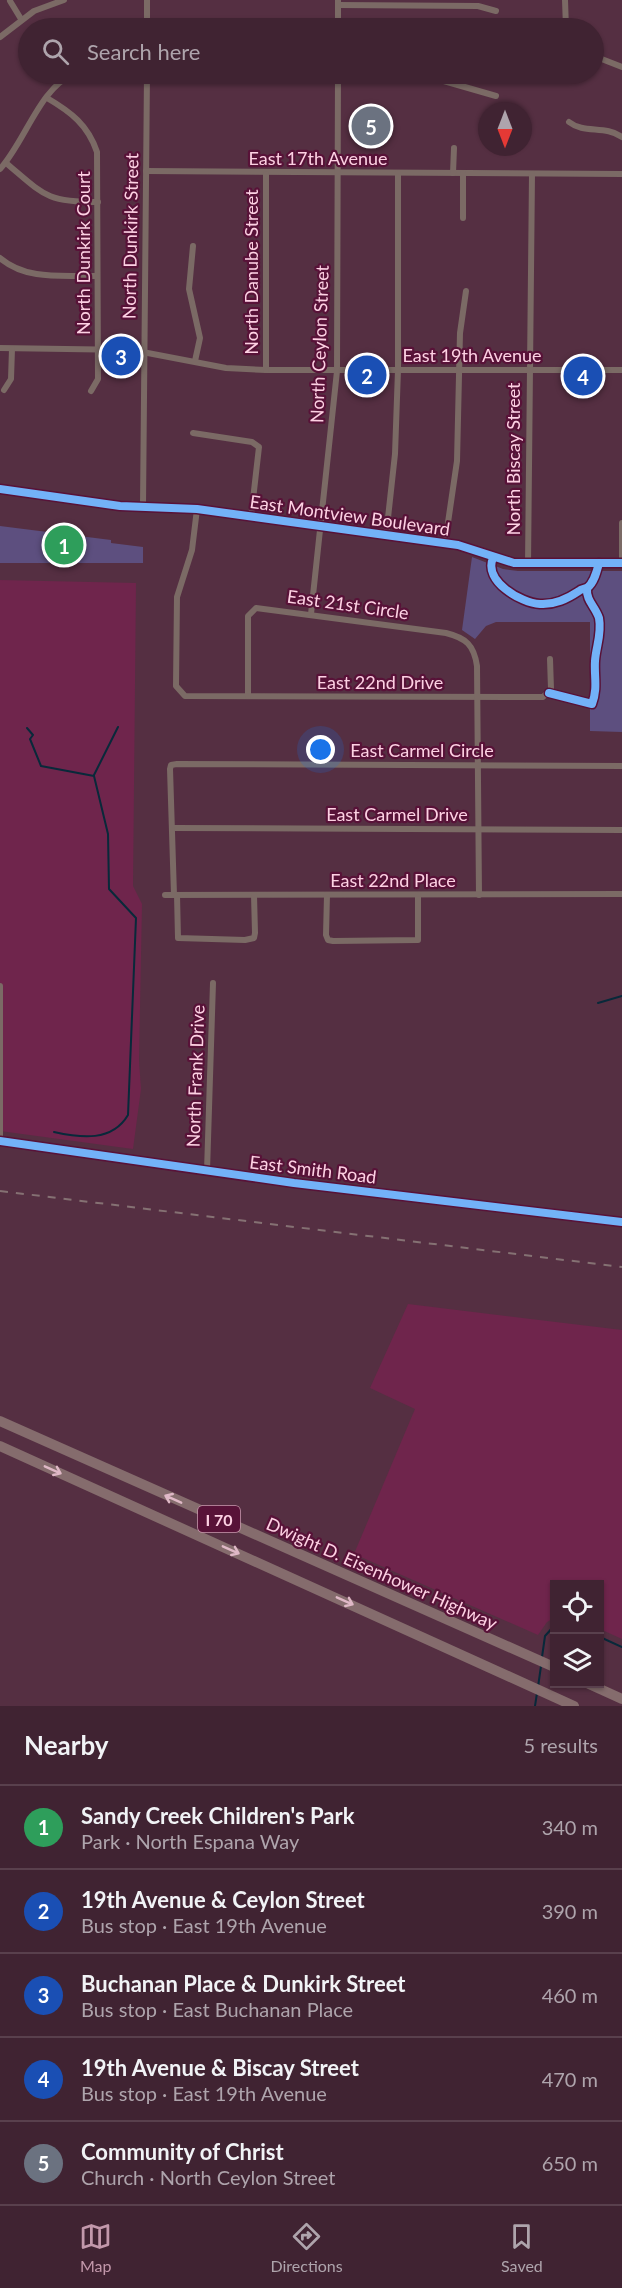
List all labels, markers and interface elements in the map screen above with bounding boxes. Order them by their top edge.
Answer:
search box [18,18,604,84]
icon: search [39,35,72,68]
text: Search here [87,38,200,65]
north arrow [478,102,532,156]
pin: 5 [352,104,391,148]
street label: East 17th Avenue [248,147,388,169]
street label: North Dunkirk Street [118,152,142,319]
street label: North Dunkirk Court [72,171,94,335]
street label: North Danube Street [240,189,262,355]
street label: North Ceylon Street [305,264,333,423]
pin: 3 [102,334,140,378]
street label: East 19th Avenue [402,344,542,366]
pin: 2 [348,352,386,398]
pin: 4 [564,354,602,398]
street label: North Biscay Street [502,382,524,536]
street label: East Montview Boulevard [248,490,452,540]
pin: 1 [44,522,84,568]
street label: East 21st Circle [286,585,410,623]
street label: East 22nd Drive [317,671,443,693]
your location [306,735,335,764]
street label: East Carmel Circle [350,739,494,761]
street label: East Carmel Drive [326,803,468,825]
street label: East 22nd Place [330,869,456,891]
street label: North Frank Drive [182,1004,208,1148]
street label: East Smith Road [248,1150,378,1188]
one-way arrow [44,1465,62,1476]
one-way arrow [165,1492,183,1504]
road number: I 70 [198,1506,240,1532]
street label: Dwight D. Eisenhower Highway [263,1512,501,1634]
one-way arrow [222,1545,240,1556]
map controls [550,1580,604,1688]
button: locate [550,1580,604,1634]
one-way arrow [336,1596,354,1608]
button: layers [550,1634,604,1688]
text: Nearby [24,1729,109,1761]
text: 5 results [523,1733,598,1757]
text: Sandy Creek Children's Park [81,1802,354,1829]
text: 1 [38,1815,49,1839]
text: 340 m [542,1815,598,1839]
text: Park · North Espana Way [81,1829,299,1853]
text: 19th Avenue & Ceylon Street [81,1886,365,1913]
text: 2 [38,1899,49,1923]
text: 390 m [542,1899,598,1923]
text: Bus stop · East 19th Avenue [81,1913,327,1937]
text: Buchanan Place & Dunkirk Street [81,1970,405,1997]
text: 3 [38,1983,49,2007]
text: 460 m [542,1983,598,2007]
text: Bus stop · East Buchanan Place [81,1997,353,2021]
text: 19th Avenue & Biscay Street [81,2054,359,2081]
text: 4 [38,2067,49,2091]
text: 470 m [542,2067,598,2091]
text: Bus stop · East 19th Avenue [81,2081,327,2105]
text: Community of Christ [81,2138,284,2165]
text: 5 [38,2151,49,2175]
text: 650 m [542,2151,598,2175]
text: Church · North Ceylon Street [81,2165,336,2189]
tab: Map [79,2220,112,2275]
tab: Directions [270,2220,343,2275]
tab: Saved [501,2220,543,2275]

